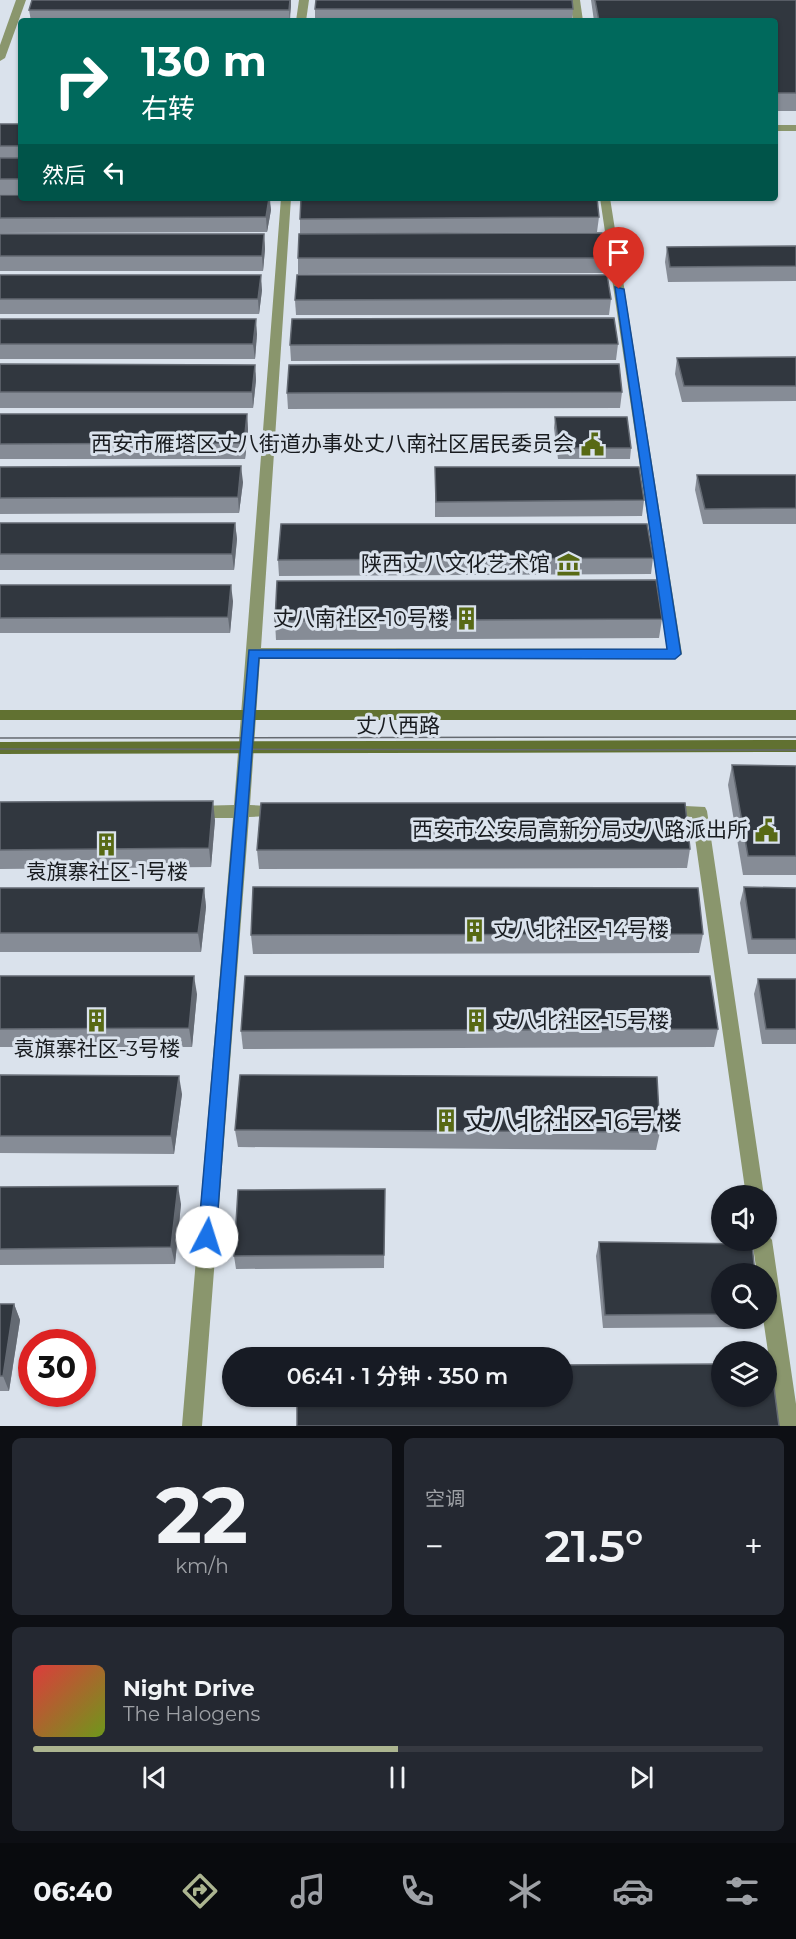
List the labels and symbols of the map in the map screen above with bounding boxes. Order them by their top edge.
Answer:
pin [593,227,644,289]
place label: 西安市雁塔区丈八街道办事处丈八南社区居民委员会 [91,431,574,456]
public building icon: 西安市雁塔区丈八街道办事处丈八南社区居民委员会 [579,431,605,457]
place label: 陕西丈八文化艺术馆 [361,551,550,576]
museum icon: 陕西丈八文化艺术馆 [555,551,581,577]
place label: 丈八南社区-10号楼 [273,606,449,631]
building icon: 丈八南社区-10号楼 [454,606,480,632]
street label: 丈八西路 [356,713,440,738]
place label: 西安市公安局高新分局丈八路派出所 [412,817,748,842]
public building icon: 西安市公安局高新分局丈八路派出所 [753,817,779,843]
building icon: 袁旗寨社区-1号楼 [94,831,120,857]
place label: 袁旗寨社区-1号楼 [26,859,188,884]
building icon: 丈八北社区-14号楼 [462,917,488,943]
place label: 丈八北社区-14号楼 [493,917,669,942]
building icon: 袁旗寨社区-3号楼 [84,1008,110,1034]
building icon: 丈八北社区-15号楼 [464,1008,490,1034]
place label: 丈八北社区-15号楼 [495,1008,669,1033]
place label: 袁旗寨社区-3号楼 [14,1036,180,1061]
place label: 丈八北社区-16号楼 [465,1105,682,1137]
building icon: 丈八北社区-16号楼 [434,1108,460,1134]
position arrow [175,1205,239,1269]
speed limit sign: 30 [18,1329,96,1407]

